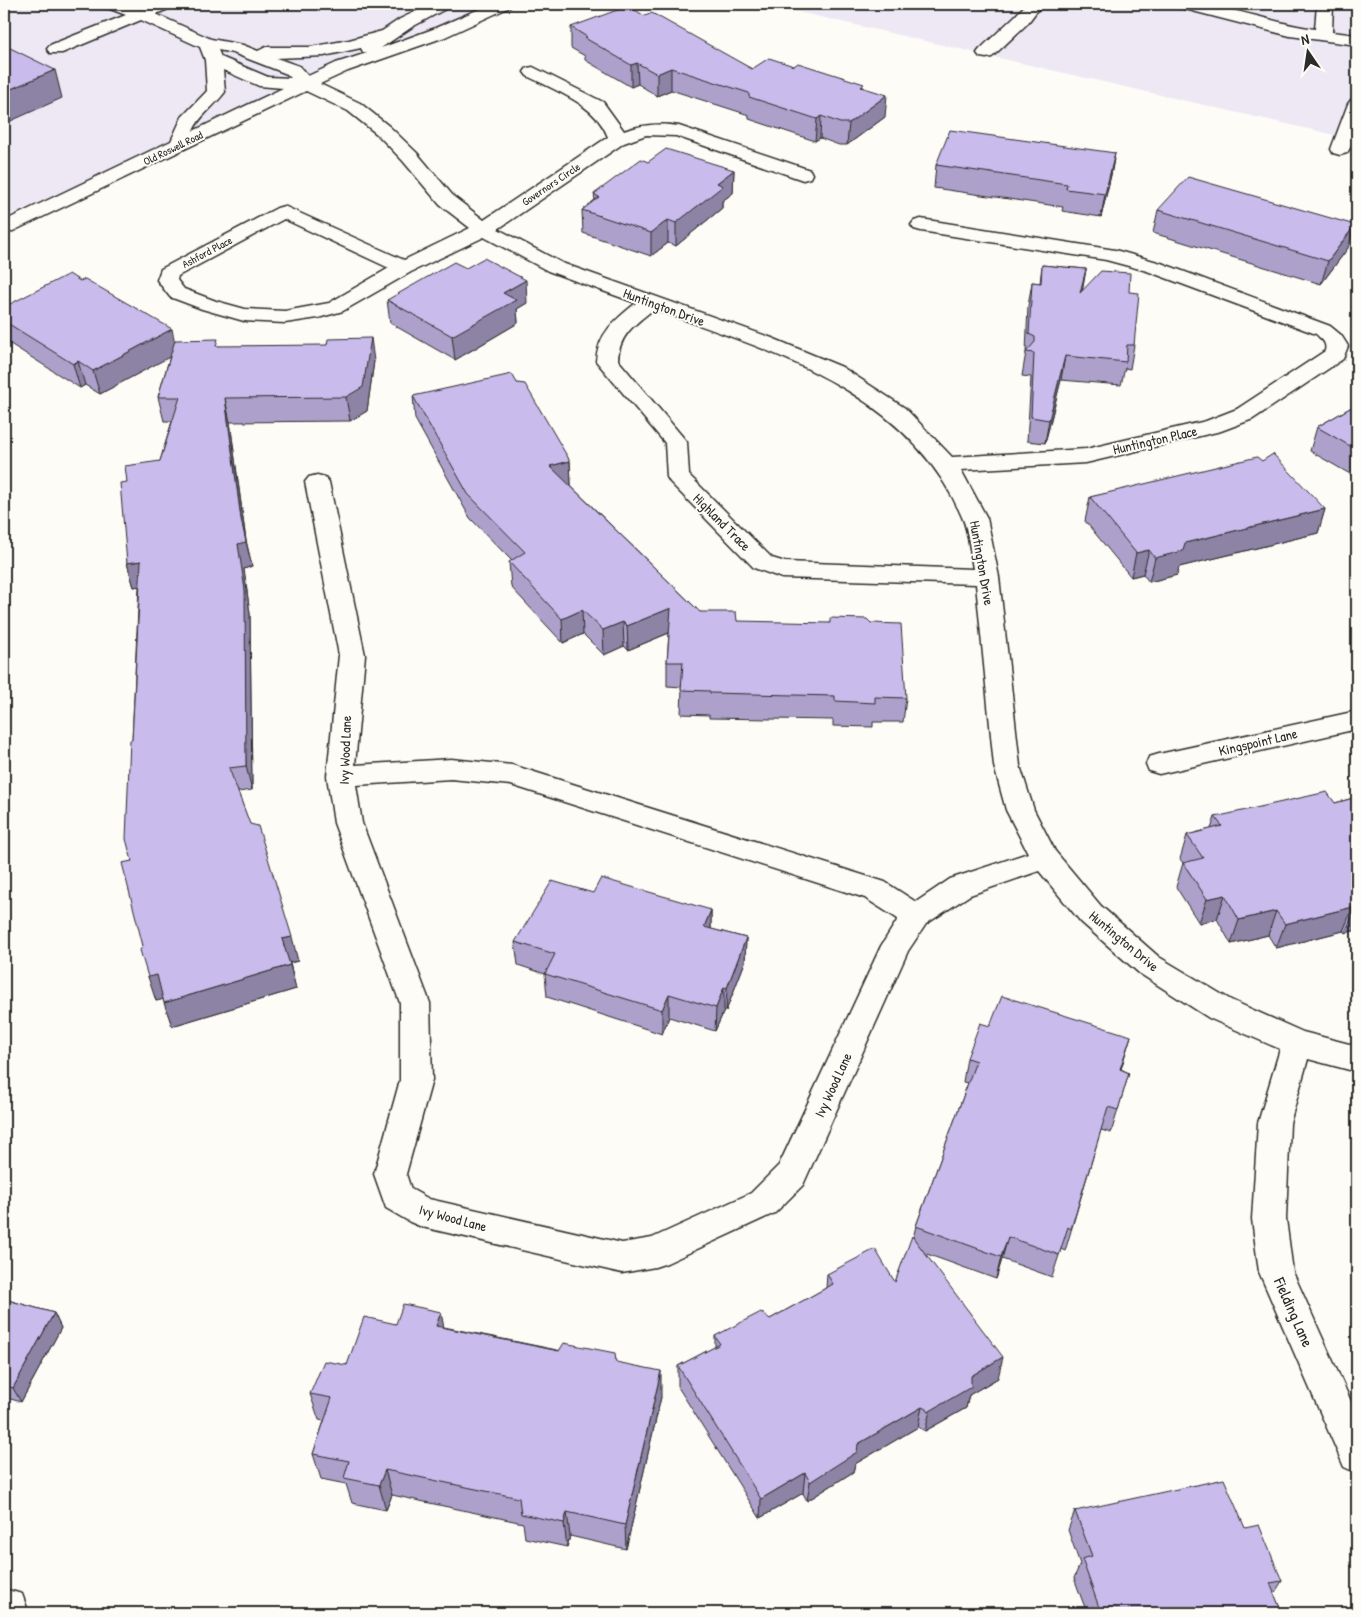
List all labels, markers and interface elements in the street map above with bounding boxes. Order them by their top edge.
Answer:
north arrow [1284,28,1334,78]
text: N [1299,29,1311,49]
street label: Old Roswell Road [141,127,206,168]
street label: Governors Circle [519,159,583,209]
street label: Ashford Place [180,233,235,271]
street label: Huntington Drive [620,283,708,331]
street label: Huntington Place [1111,420,1200,459]
street label: Highland Trace [689,489,756,556]
street label: Huntington Drive [965,519,999,607]
street label: Ivy Wood Lane [334,715,356,785]
street label: Kingspoint Lane [1217,723,1300,761]
street label: Huntington Drive [1085,906,1163,976]
street label: Ivy Wood Lane [809,1049,857,1121]
street label: Ivy Wood Lane [417,1199,489,1237]
street label: Fielding Lane [1269,1273,1319,1351]

